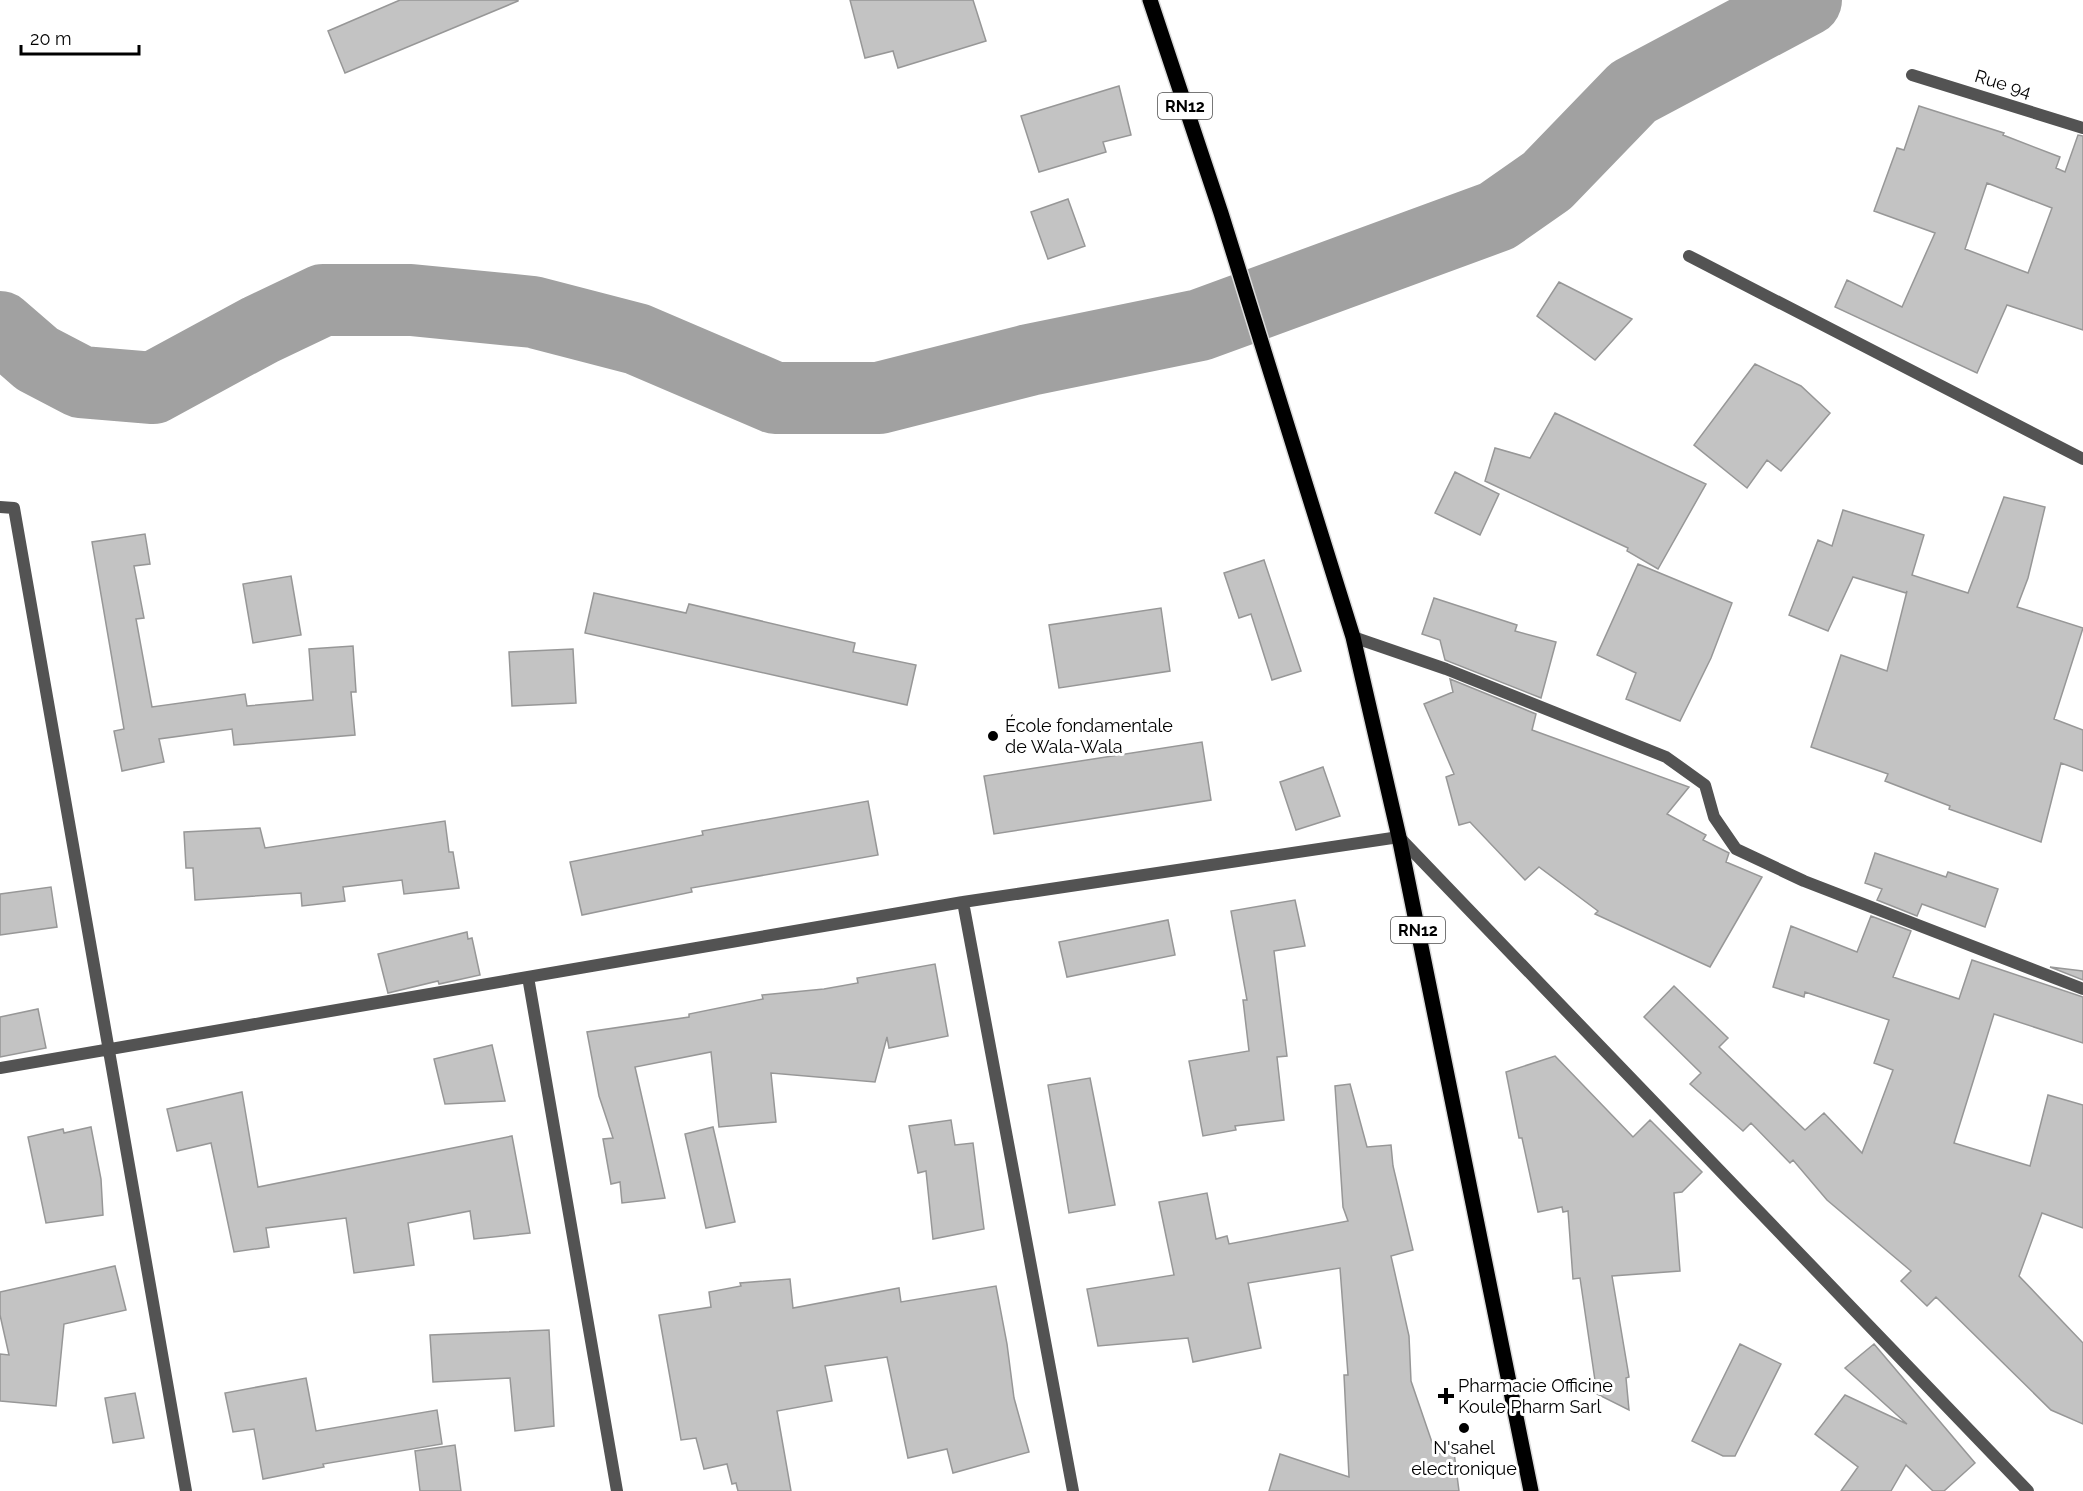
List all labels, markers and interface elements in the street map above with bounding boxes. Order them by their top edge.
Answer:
scale bar [21,18,140,56]
text: 20 m [30,28,72,49]
street label: Rue 94 [1972,65,2034,102]
road number: RN12 [1158,93,1212,119]
place label: École fondamentale de Wala-Wala [1005,714,1173,757]
marker: École fondamentale de Wala-Wala [986,729,1000,743]
road number: RN12 [1391,917,1445,943]
place label: Pharmacie Officine Koule Pharm Sarl [1458,1375,1613,1417]
marker: Pharmacie Officine Koule Pharm Sarl [1439,1389,1453,1403]
marker: N'sahel electronique [1457,1421,1471,1435]
place label: N'sahel electronique [1411,1437,1517,1479]

